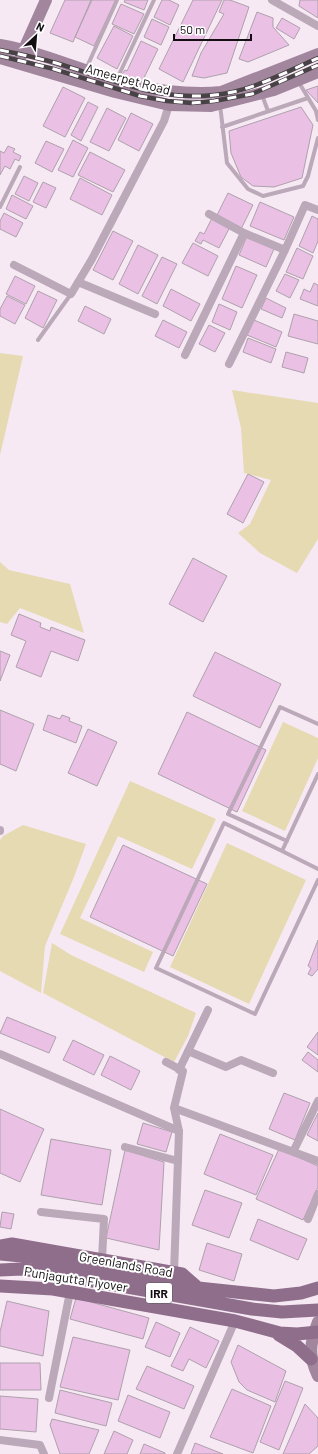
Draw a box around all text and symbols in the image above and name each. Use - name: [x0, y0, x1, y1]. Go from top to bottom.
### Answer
- north arrow: [16, 16, 56, 56]
- scale bar: [174, 16, 251, 42]
- text: N: [34, 19, 47, 34]
- text: 50 m: [180, 22, 205, 36]
- street label: Ameerpet Road: [84, 60, 172, 98]
- street label: Greenlands Road: [78, 1248, 174, 1280]
- street label: Punjagutta Flyover: [23, 1263, 129, 1295]
- road number: IRR: [146, 1283, 172, 1303]

